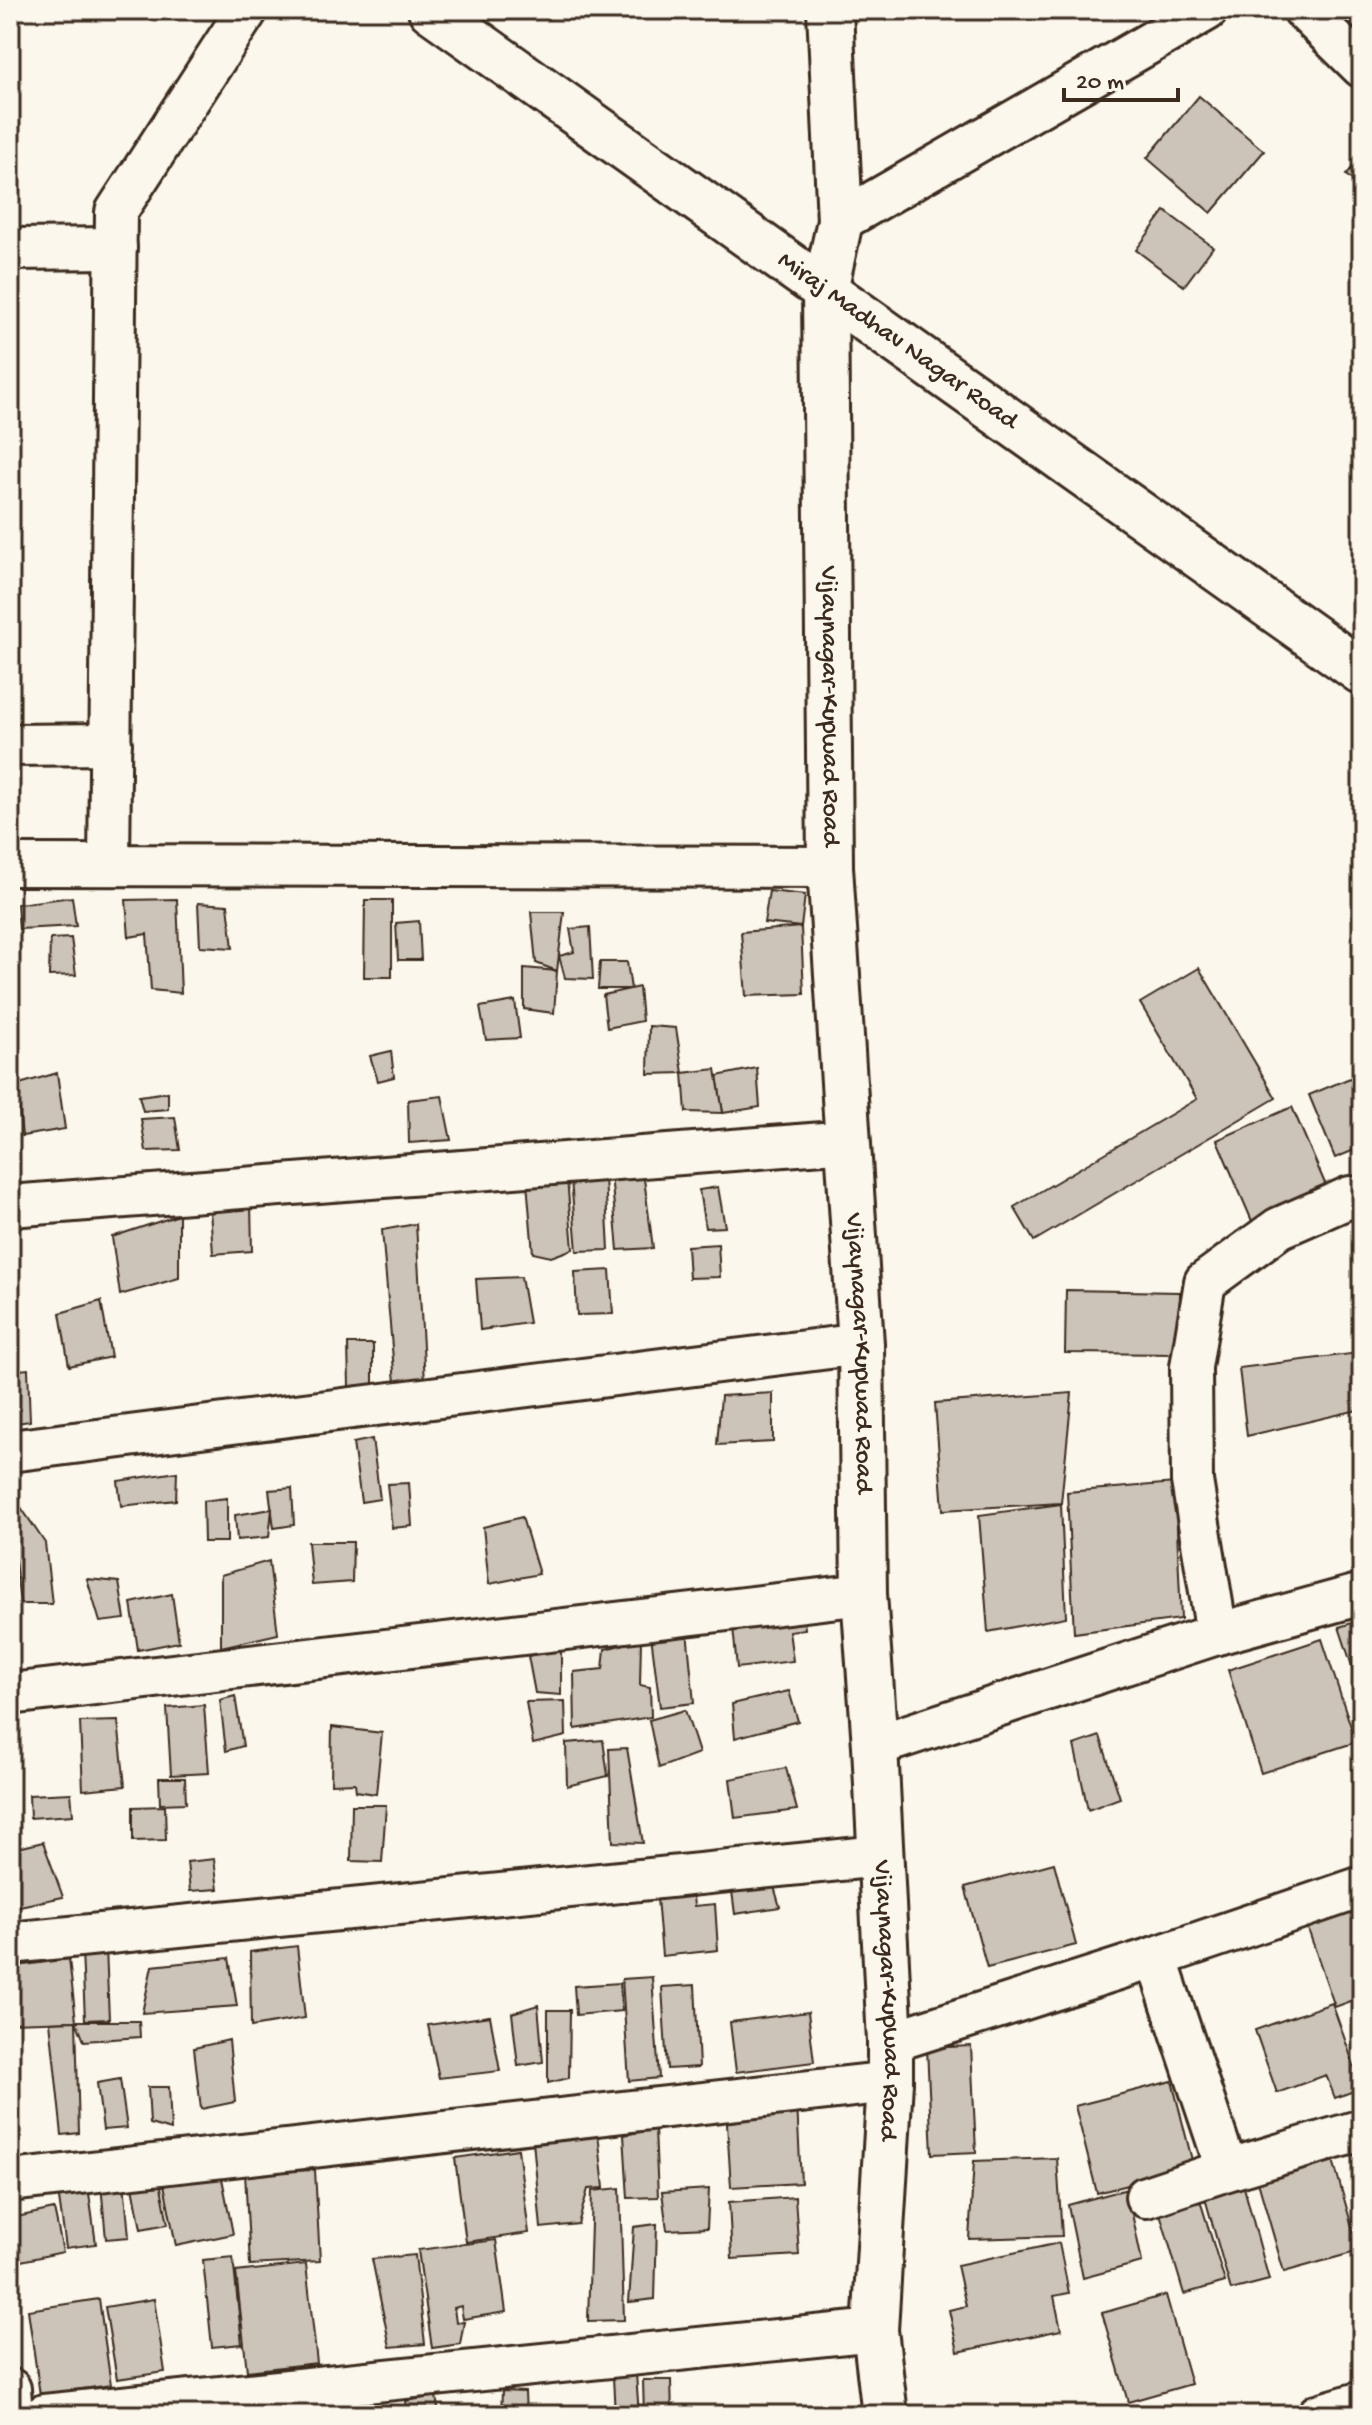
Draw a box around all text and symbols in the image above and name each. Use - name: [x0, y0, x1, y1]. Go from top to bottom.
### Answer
- scale bar: [1064, 52, 1178, 102]
- text: 20 m: [1076, 69, 1124, 98]
- street label: Miraj Madhav Nagar Road: [771, 245, 1025, 438]
- street label: Vijaynagar-Kupwad Road: [812, 565, 845, 848]
- street label: Vijaynagar-Kupwad Road: [837, 1211, 878, 1495]
- street label: Vijaynagar-Kupwad Road: [865, 1859, 906, 2143]

